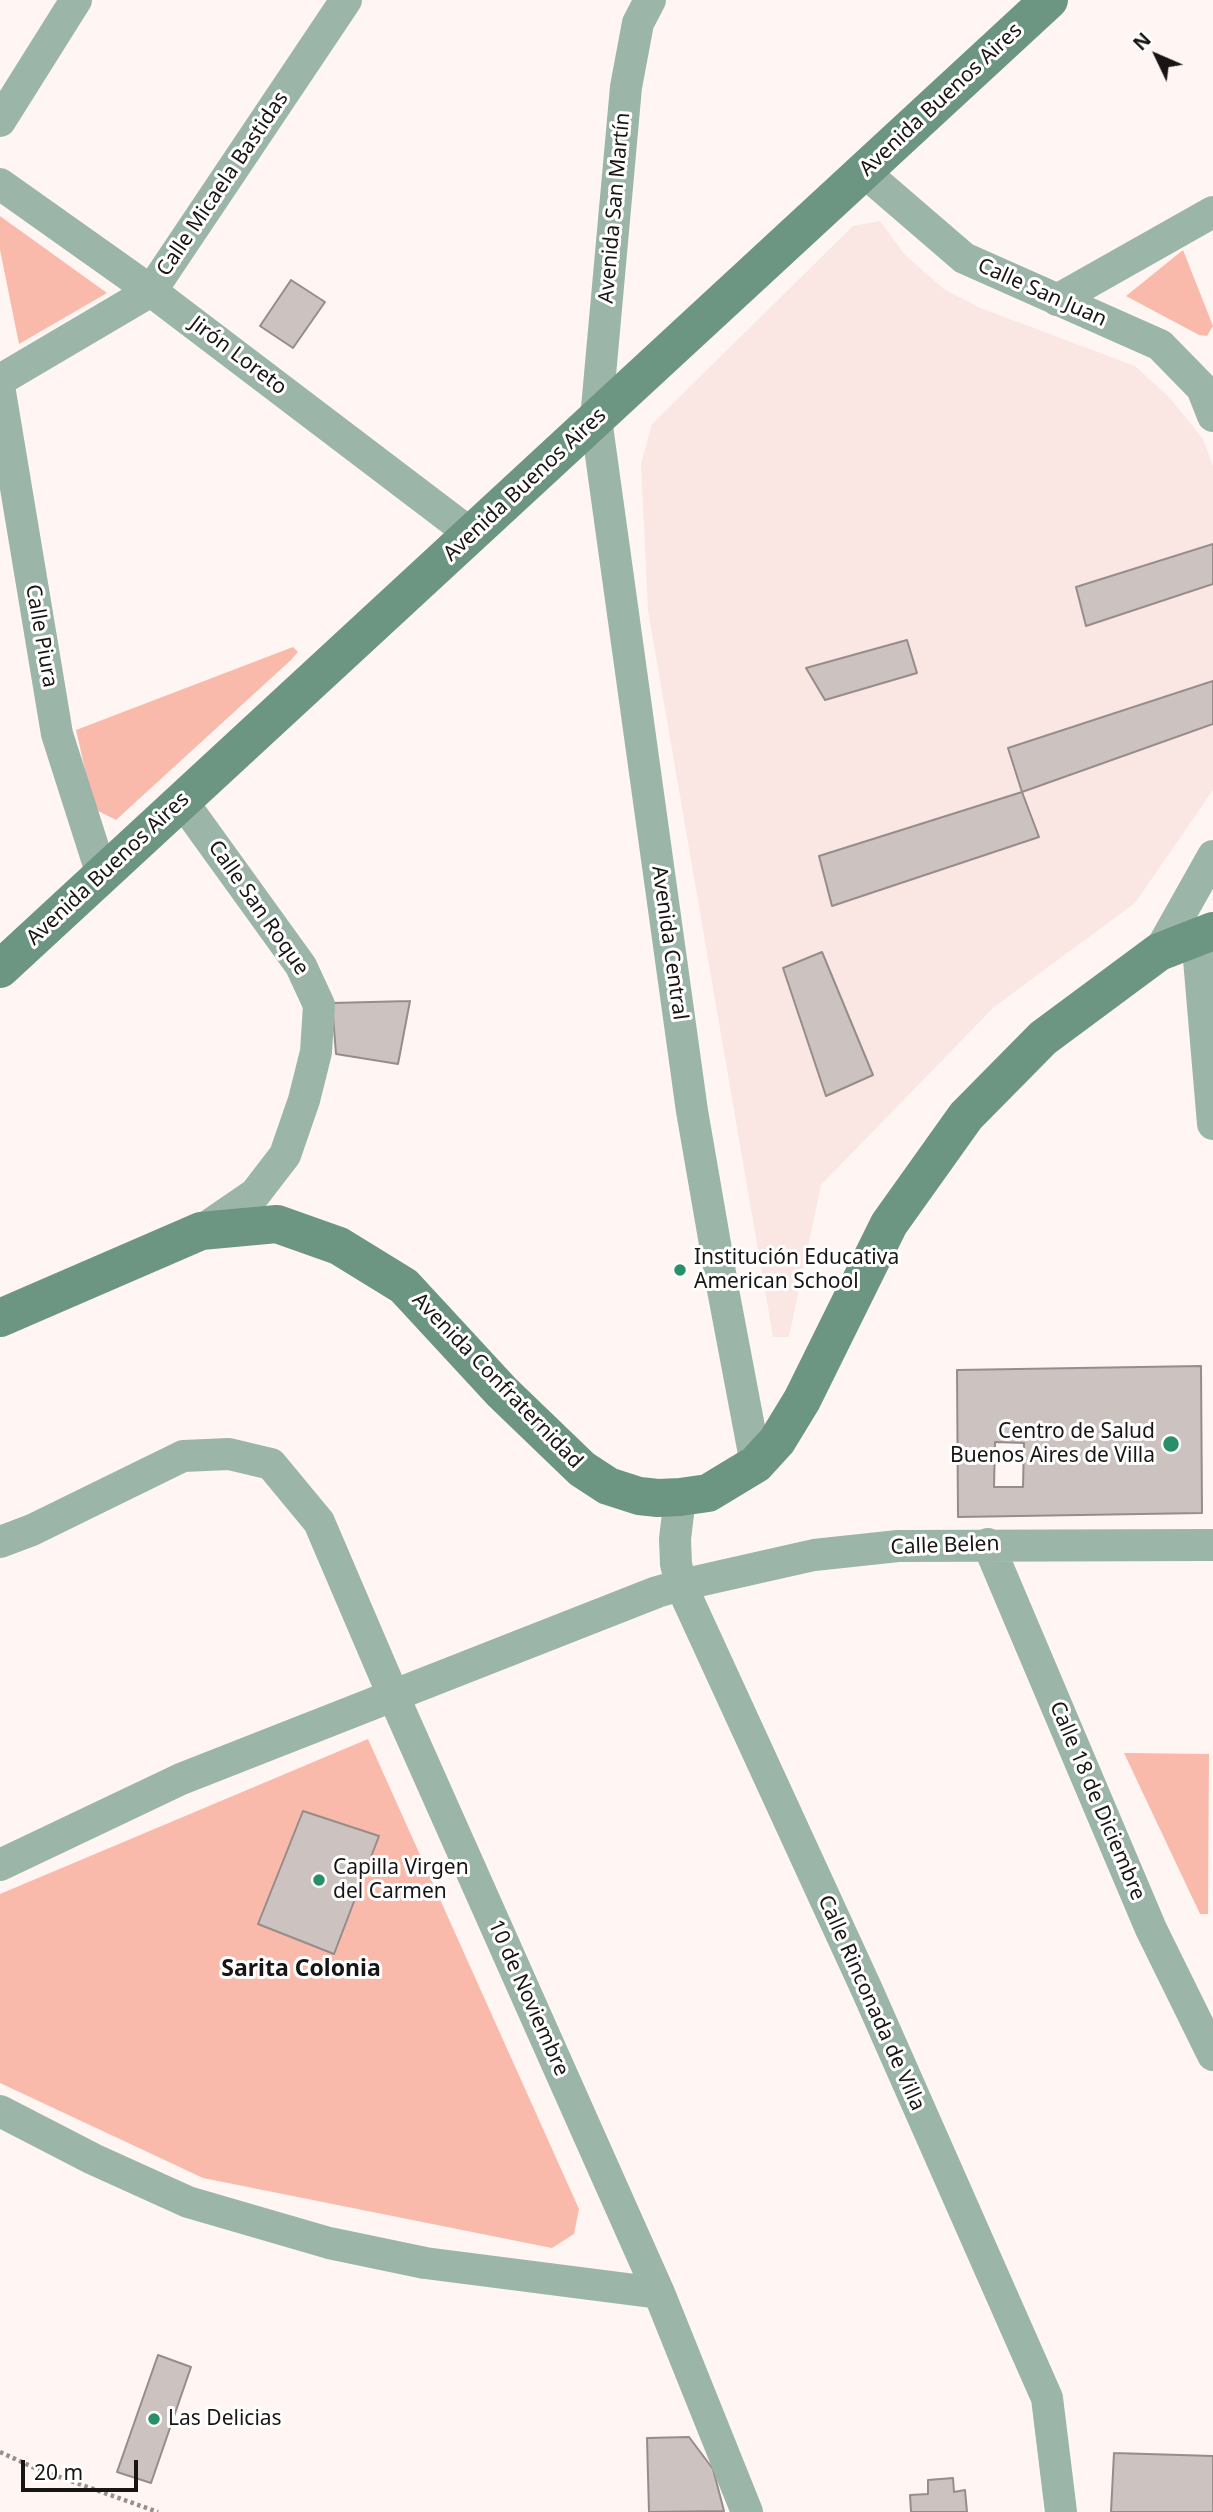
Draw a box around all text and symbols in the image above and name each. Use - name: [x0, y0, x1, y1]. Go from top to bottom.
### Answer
- street label: Avenida Buenos Aires: [854, 18, 1028, 182]
- north arrow: [1122, 21, 1192, 91]
- text: N: [1127, 27, 1157, 56]
- street label: Calle Micaela Bastidas: [152, 87, 294, 281]
- street label: Avenida San Martín: [594, 111, 636, 305]
- street label: Calle San Juan: [974, 253, 1110, 333]
- street label: Jirón Loreto: [185, 311, 291, 401]
- street label: Avenida Buenos Aires: [438, 403, 612, 567]
- street label: Calle Piura: [20, 582, 62, 690]
- street label: Avenida Buenos Aires: [21, 787, 195, 951]
- street label: Calle San Roque: [202, 836, 314, 980]
- street label: Avenida Central: [646, 864, 692, 1022]
- place label: Institución Educativa American School: [694, 1245, 899, 1295]
- marker: Institución Educativa American School: [672, 1262, 688, 1278]
- street label: Avenida Confraternidad: [406, 1288, 588, 1474]
- place label: Centro de Salud Buenos Aires de Villa: [950, 1419, 1155, 1469]
- marker: Centro de Salud Buenos Aires de Villa: [1161, 1434, 1181, 1454]
- street label: Calle Belen: [890, 1532, 1000, 1560]
- street label: Calle 18 de Diciembre: [1044, 1698, 1150, 1904]
- place label: Capilla Virgen del Carmen: [333, 1855, 469, 1905]
- marker: Capilla Virgen del Carmen: [311, 1872, 327, 1888]
- street label: Calle Rinconada de Villa: [812, 1891, 930, 2115]
- street label: 10 de Noviembre: [482, 1916, 574, 2080]
- district label: Sarita Colonia: [221, 1955, 381, 1983]
- place label: Las Delicias: [168, 2406, 282, 2432]
- marker: Las Delicias: [146, 2411, 162, 2427]
- scale bar: [24, 2446, 142, 2490]
- text: 20 m: [34, 2458, 83, 2486]

